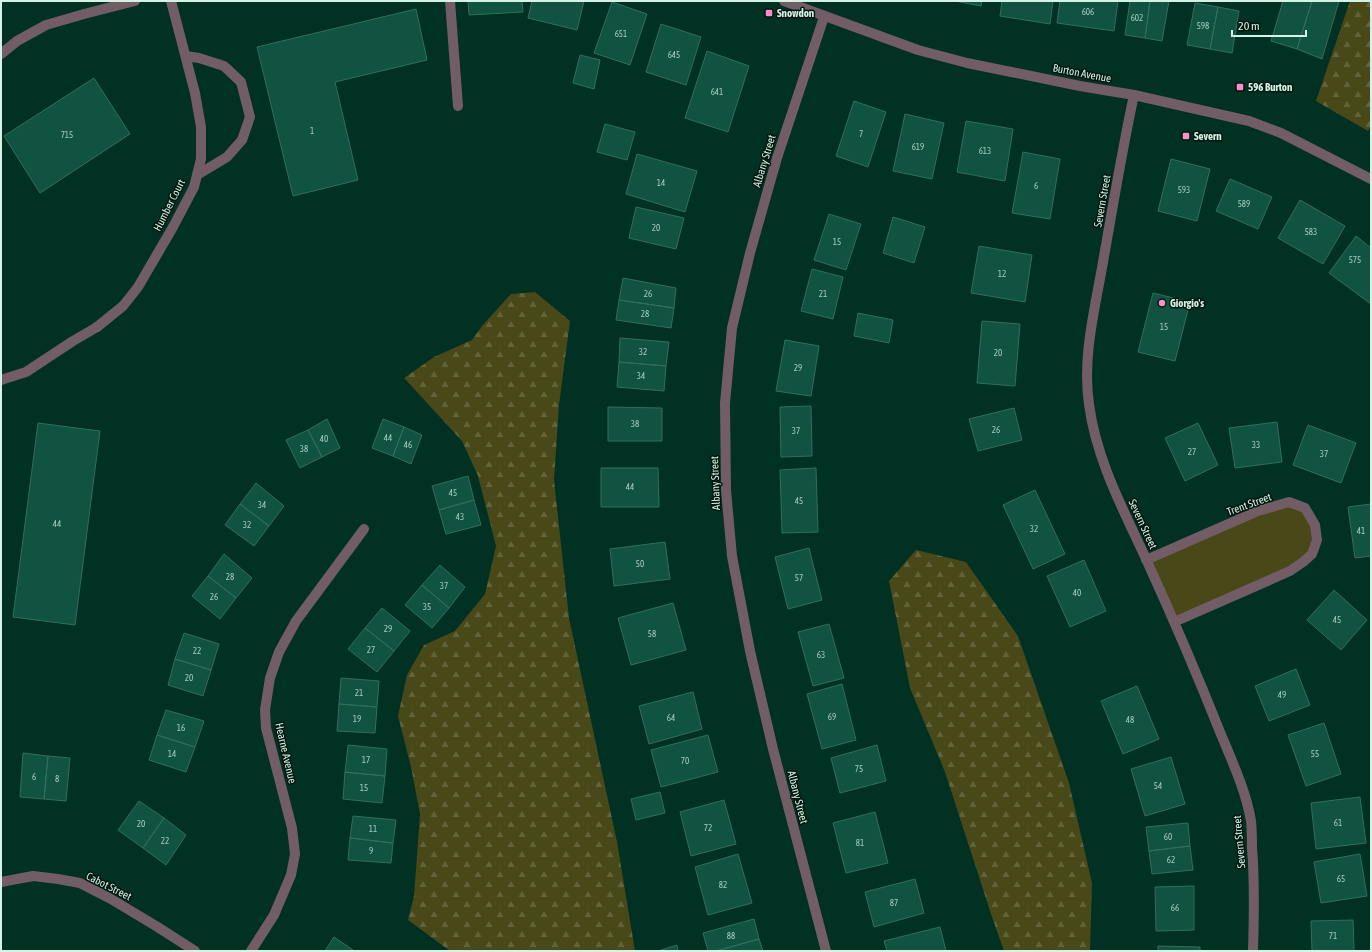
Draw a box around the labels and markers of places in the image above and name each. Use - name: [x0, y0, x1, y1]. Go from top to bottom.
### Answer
- place label: Snowdon: [777, 7, 814, 19]
- marker: Snowdon: [764, 8, 774, 18]
- place label: 596 Burton: [1248, 81, 1292, 93]
- marker: 596 Burton: [1235, 82, 1245, 92]
- place label: Severn: [1194, 130, 1222, 142]
- marker: Severn: [1181, 131, 1191, 141]
- place label: Giorgio's: [1170, 297, 1204, 309]
- marker: Giorgio's: [1157, 298, 1167, 308]

